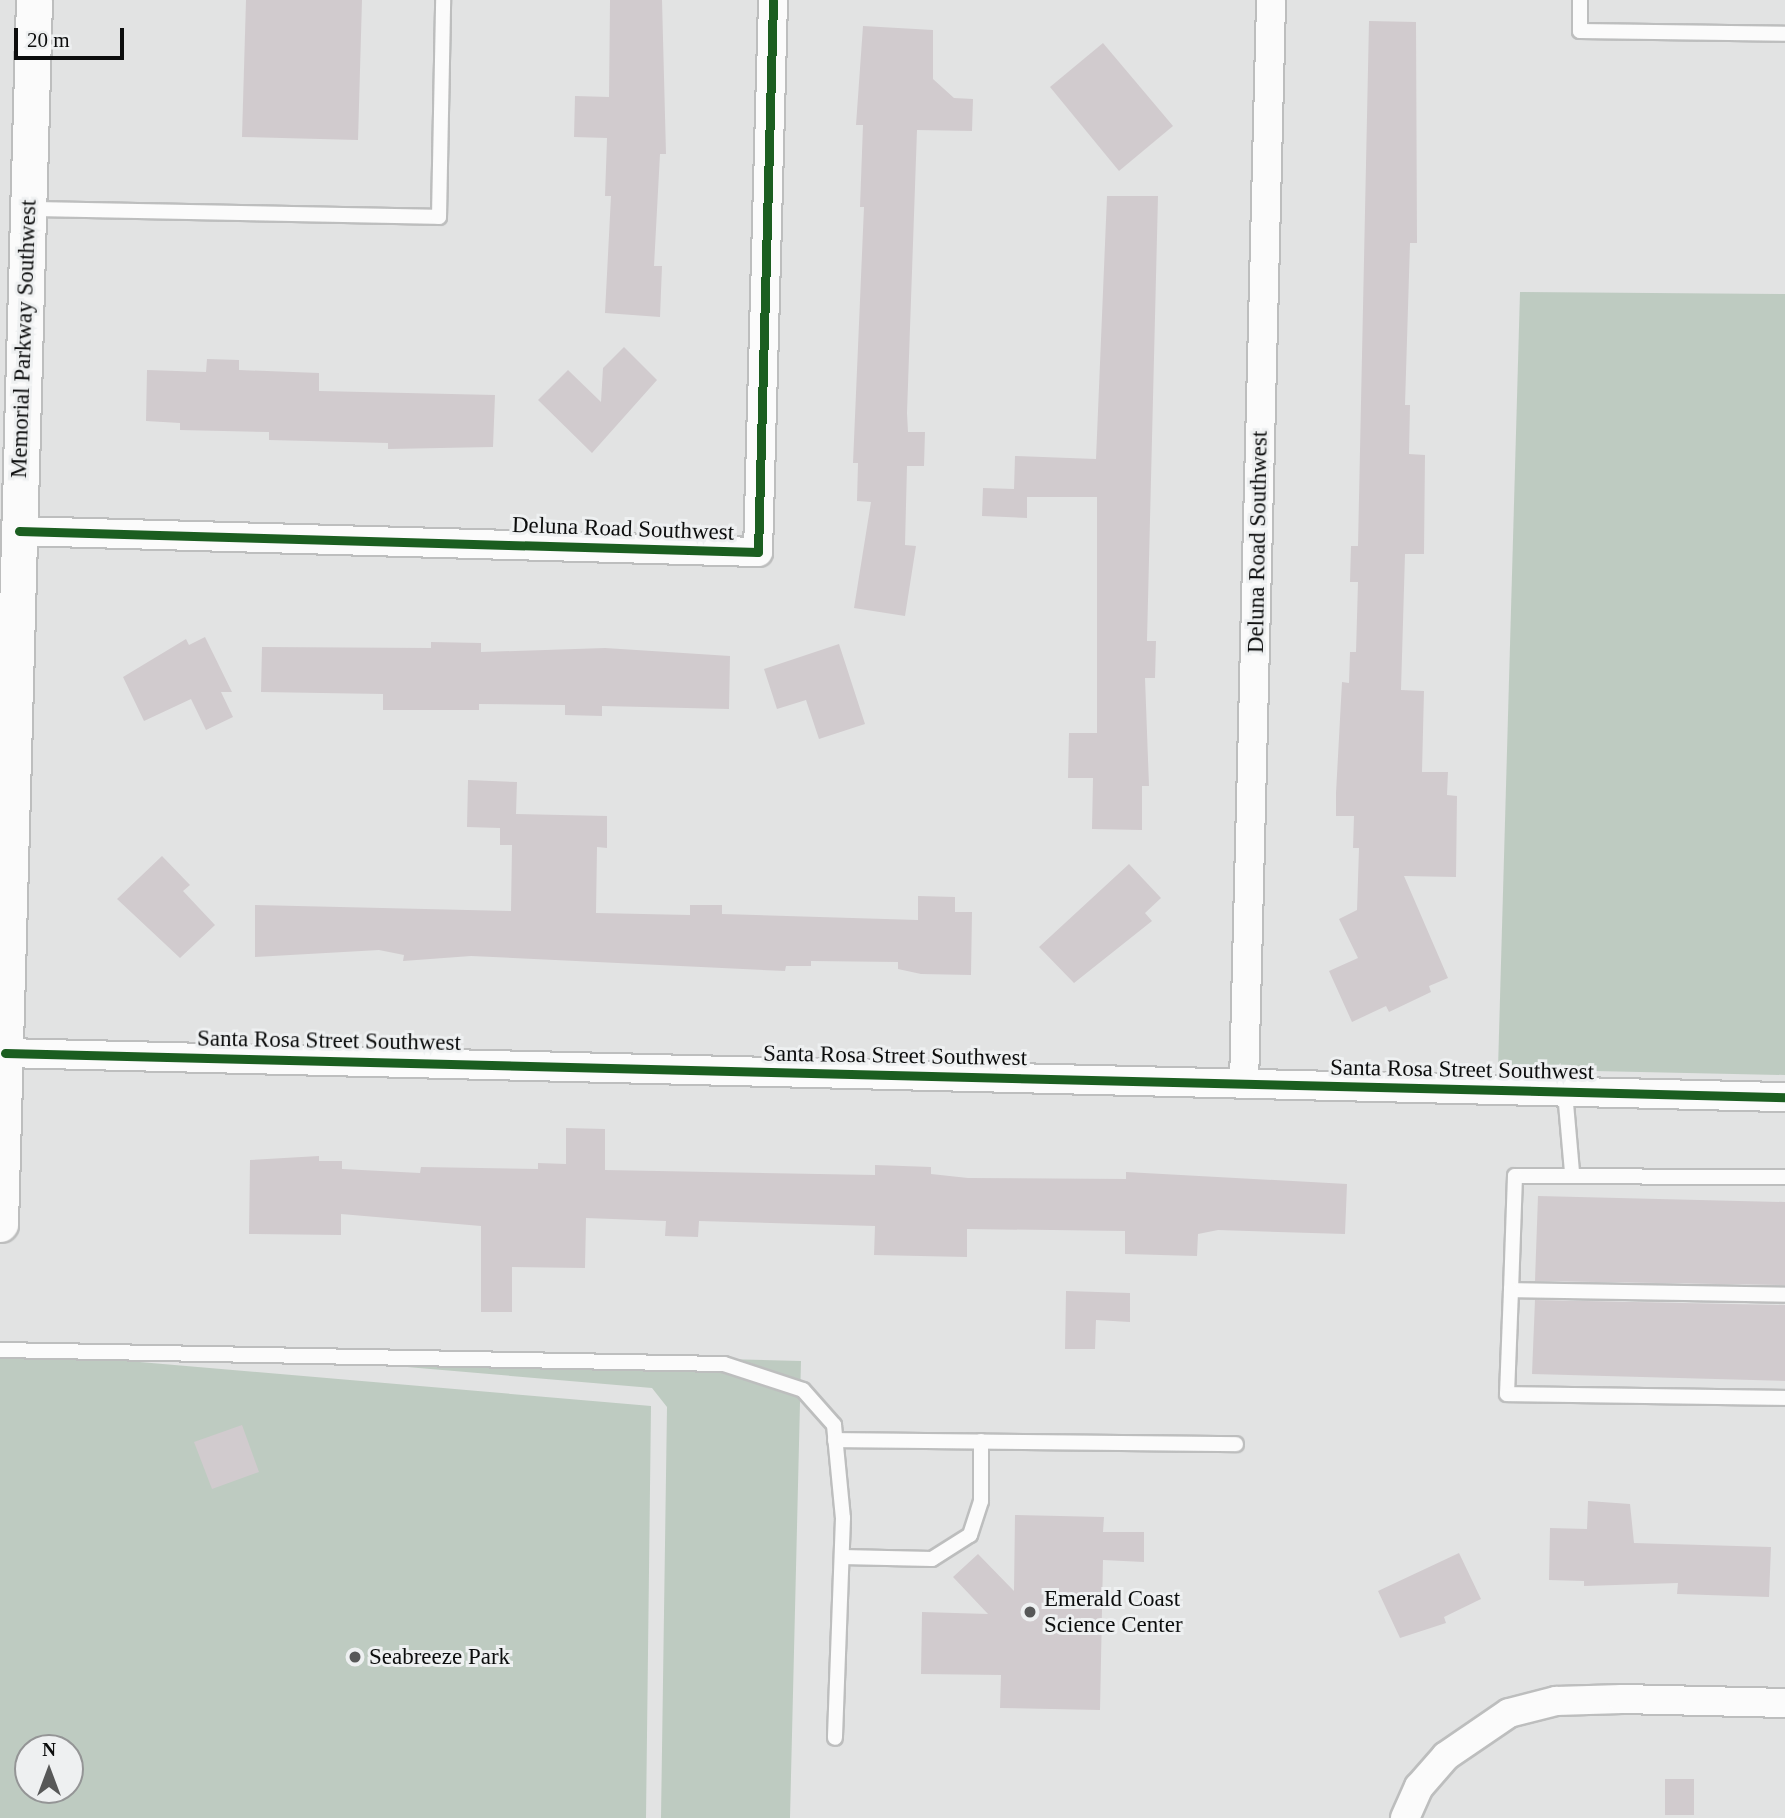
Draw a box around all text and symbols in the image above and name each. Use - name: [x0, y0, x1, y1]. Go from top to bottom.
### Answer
- scale bar: [18, 14, 128, 58]
- text: 20 m: [27, 28, 70, 52]
- street label: Memorial Parkway Southwest: [5, 199, 43, 479]
- street label: Deluna Road Southwest: [1242, 431, 1274, 653]
- street label: Deluna Road Southwest: [511, 511, 735, 547]
- street label: Santa Rosa Street Southwest: [197, 1025, 461, 1057]
- street label: Santa Rosa Street Southwest: [763, 1040, 1027, 1072]
- street label: Santa Rosa Street Southwest: [1330, 1054, 1594, 1086]
- place label: Emerald Coast Science Center: [1044, 1585, 1183, 1639]
- marker: Emerald Coast Science Center: [1022, 1604, 1038, 1620]
- place label: Seabreeze Park: [369, 1643, 510, 1671]
- marker: Seabreeze Park: [347, 1649, 363, 1665]
- north arrow: [14, 1734, 84, 1804]
- text: N: [42, 1739, 56, 1760]

